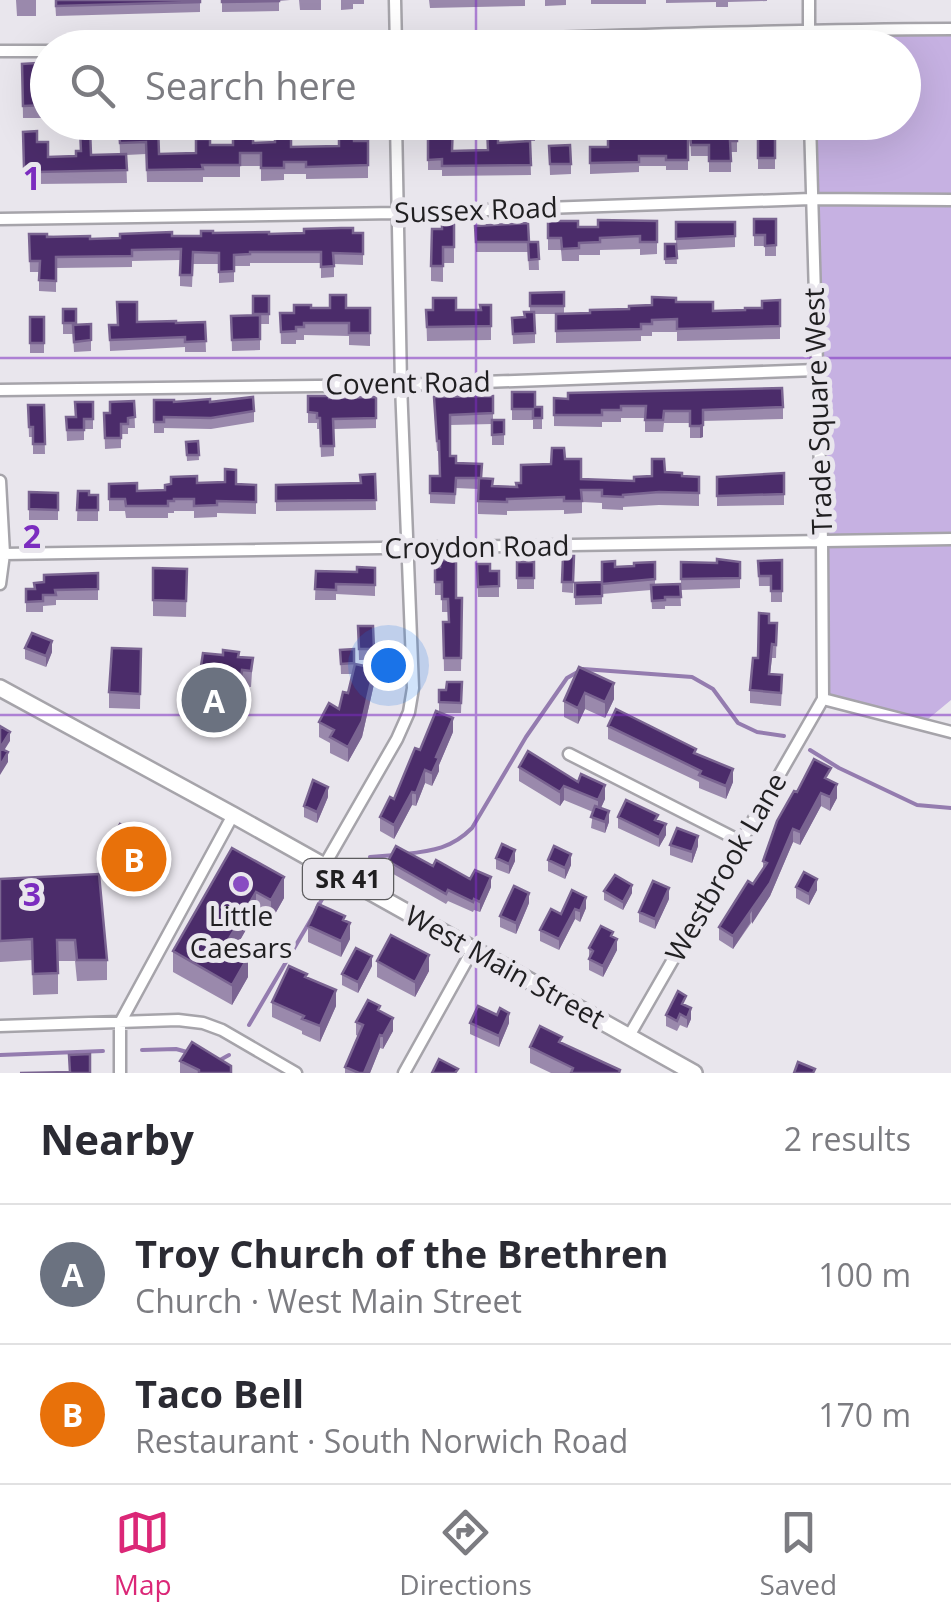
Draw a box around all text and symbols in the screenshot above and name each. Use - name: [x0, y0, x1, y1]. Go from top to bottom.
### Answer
- search box: [30, 30, 921, 140]
- icon: search: [65, 58, 120, 113]
- text: Search here: [145, 59, 357, 111]
- text: 1: [23, 156, 41, 199]
- street label: Sussex Road: [394, 187, 558, 231]
- street label: Trade Square West: [794, 287, 840, 535]
- street label: Covent Road: [325, 362, 491, 402]
- text: 2: [23, 514, 41, 557]
- street label: Croydon Road: [384, 525, 570, 567]
- your location: [363, 640, 414, 691]
- pin: A: [182, 662, 246, 738]
- street label: Westbrook Lane: [656, 765, 795, 968]
- pin: B: [102, 822, 166, 896]
- road number: SR 41: [303, 859, 393, 899]
- text: 3: [23, 872, 41, 915]
- marker: Little Caesars: [230, 873, 252, 895]
- place label: Little Caesars: [190, 896, 292, 966]
- street label: West Main Street: [399, 896, 612, 1037]
- text: Nearby: [40, 1110, 194, 1167]
- text: 2 results: [784, 1117, 911, 1160]
- text: Troy Church of the Brethren: [135, 1227, 668, 1279]
- text: A: [61, 1253, 84, 1296]
- text: 100 m: [818, 1253, 911, 1296]
- text: Church · West Main Street: [135, 1279, 522, 1322]
- text: Taco Bell: [135, 1367, 304, 1419]
- text: B: [62, 1393, 83, 1436]
- text: 170 m: [818, 1393, 911, 1436]
- text: Restaurant · South Norwich Road: [135, 1419, 628, 1462]
- tab: Map: [114, 1505, 172, 1603]
- tab: Directions: [399, 1505, 532, 1603]
- tab: Saved: [759, 1505, 837, 1603]

